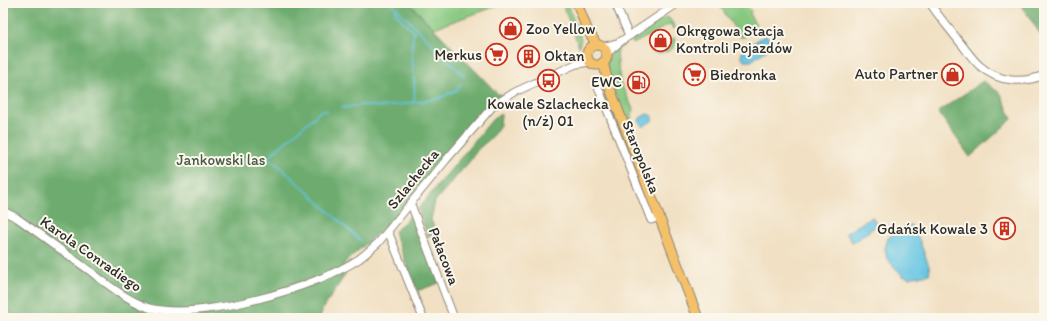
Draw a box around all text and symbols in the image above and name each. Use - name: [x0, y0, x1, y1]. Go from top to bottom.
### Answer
- shop icon: Zoo Yellow: [498, 16, 524, 42]
- place label: Zoo Yellow: [526, 20, 595, 38]
- place label: Okręgowa Stacja Kontroli Pojazdów: [676, 22, 792, 57]
- shop icon: Okręgowa Stacja Kontroli Pojazdów: [647, 27, 673, 53]
- supermarket icon: Merkus: [484, 42, 510, 68]
- building icon: Oktan: [515, 43, 541, 69]
- place label: Merkus: [435, 46, 482, 64]
- place label: Oktan: [544, 47, 585, 65]
- shop icon: Auto Partner: [940, 61, 966, 87]
- supermarket icon: Biedronka: [681, 62, 707, 88]
- place label: Auto Partner: [855, 65, 938, 83]
- place label: Biedronka: [710, 66, 776, 84]
- bus stop icon: Kowale Szlachecka (n/ż) 01: [535, 68, 561, 94]
- fuel station icon: EWC: [625, 69, 651, 95]
- place label: EWC: [591, 73, 622, 91]
- place label: Kowale Szlachecka (n/ż) 01: [487, 95, 609, 130]
- street label: Staropolska: [618, 118, 664, 196]
- street label: Szlachecka: [383, 145, 443, 213]
- park label: Jankowski las: [176, 151, 266, 169]
- street label: Karola Conradiego: [37, 212, 145, 296]
- building icon: Gdańsk Kowale 3: [991, 216, 1017, 242]
- place label: Gdańsk Kowale 3: [877, 220, 988, 238]
- street label: Pałacowa: [425, 225, 463, 288]

